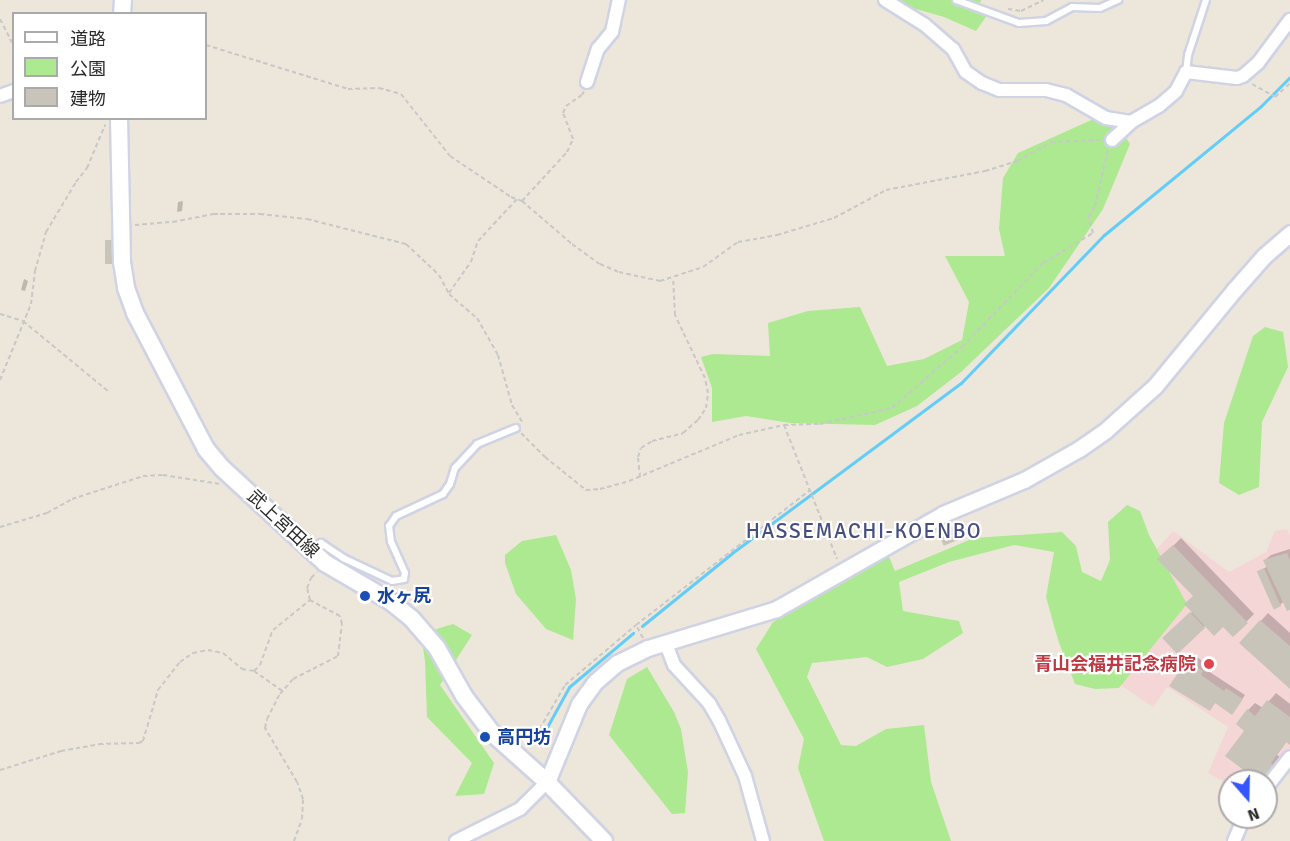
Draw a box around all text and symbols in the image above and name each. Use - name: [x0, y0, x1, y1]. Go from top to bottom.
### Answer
- legend: [12, 12, 207, 120]
- text: 道路: [70, 28, 106, 50]
- text: 公園: [70, 58, 106, 80]
- text: 建物: [70, 88, 106, 110]
- street label: 武上宮田線: [243, 485, 323, 563]
- district label: HASSEMACHI-KOENBO: [746, 518, 982, 544]
- place label: 水ヶ尻: [377, 585, 431, 607]
- marker: 水ヶ尻: [358, 589, 372, 603]
- place label: 青山会福井記念病院: [1034, 653, 1196, 675]
- marker: 青山会福井記念病院: [1200, 655, 1218, 673]
- place label: 高円坊: [497, 726, 551, 748]
- marker: 高円坊: [478, 730, 492, 744]
- north arrow: [1218, 769, 1278, 829]
- text: N: [1245, 803, 1262, 825]

